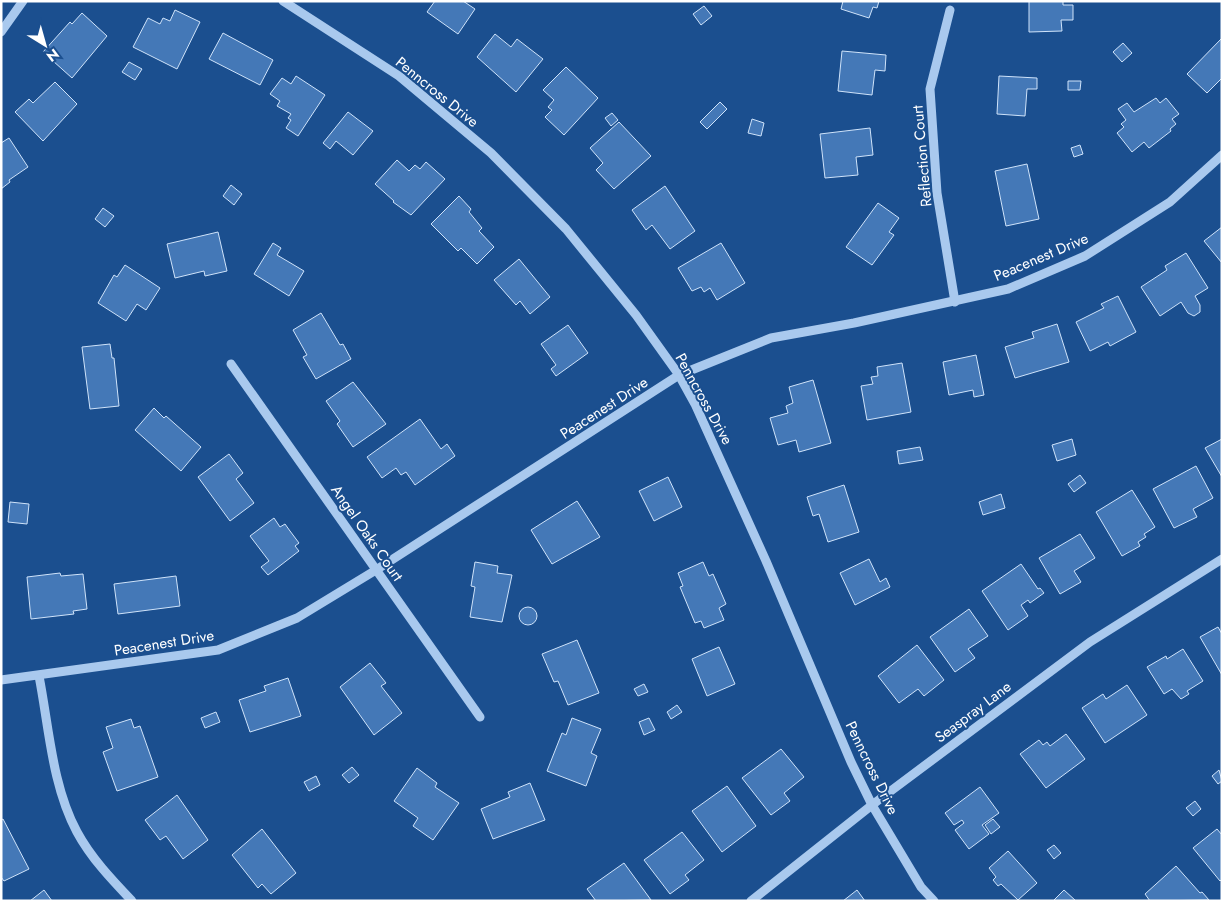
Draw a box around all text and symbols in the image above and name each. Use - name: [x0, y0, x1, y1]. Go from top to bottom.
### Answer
- north arrow: [20, 20, 70, 70]
- text: N: [42, 44, 63, 67]
- street label: Penncross Drive: [391, 52, 484, 133]
- street label: Reflection Court: [907, 104, 937, 208]
- street label: Peacenest Drive: [990, 227, 1092, 287]
- street label: Penncross Drive: [670, 349, 738, 449]
- street label: Peacenest Drive: [556, 371, 652, 445]
- street label: Angel Oaks Court: [325, 480, 409, 586]
- street label: Peacenest Drive: [113, 624, 216, 662]
- street label: Seaspray Lane: [930, 676, 1016, 748]
- street label: Penncross Drive: [840, 718, 904, 819]

